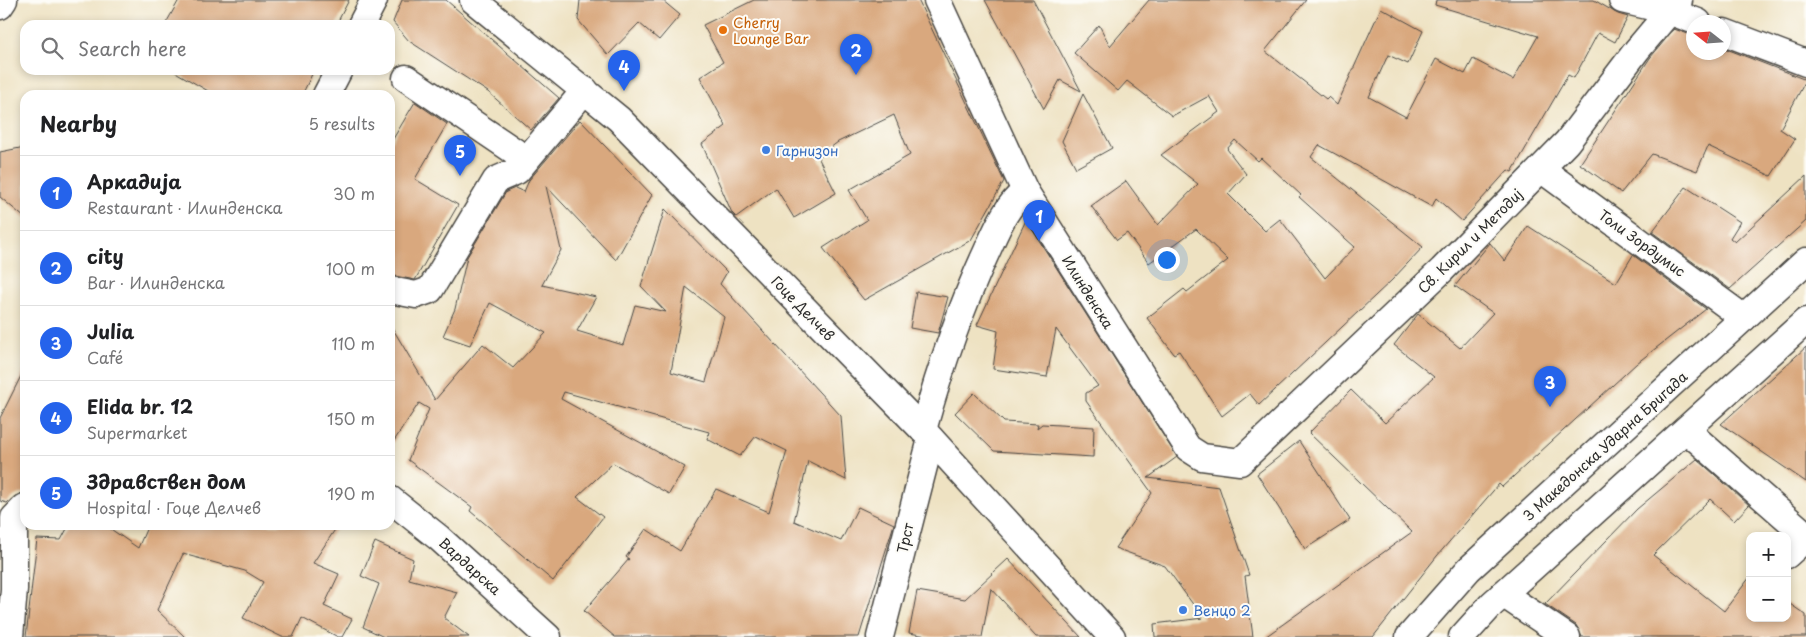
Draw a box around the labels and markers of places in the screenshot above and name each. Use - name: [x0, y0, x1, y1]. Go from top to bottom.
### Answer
- place label: Cherry Lounge Bar: [733, 12, 809, 49]
- marker: Cherry Lounge Bar: [717, 24, 729, 36]
- pin: 2: [840, 34, 872, 75]
- pin: 4: [608, 50, 640, 91]
- pin: 5: [444, 135, 476, 176]
- place label: Гарнизон: [776, 140, 839, 161]
- marker: Гарнизон: [760, 144, 772, 156]
- pin: 1: [1023, 200, 1055, 241]
- pin: 3: [1534, 366, 1566, 407]
- place label: Венцо 2: [1193, 600, 1251, 621]
- marker: Венцо 2: [1177, 604, 1189, 616]

